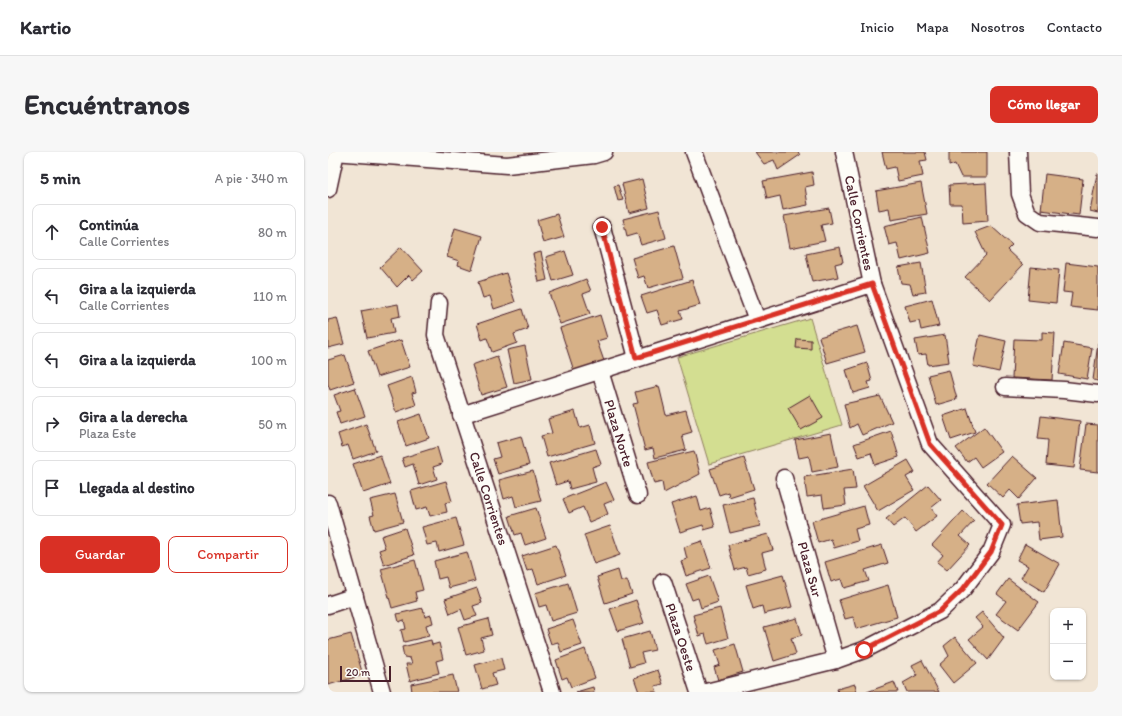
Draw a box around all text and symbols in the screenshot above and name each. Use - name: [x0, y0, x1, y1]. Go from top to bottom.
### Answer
- text: Kartio: [20, 16, 71, 39]
- text: Inicio: [860, 19, 894, 36]
- text: Mapa: [916, 19, 949, 36]
- text: Nosotros: [971, 19, 1025, 36]
- text: Contacto: [1047, 19, 1102, 36]
- button: Cómo llegar: [990, 86, 1098, 123]
- text: Encuéntranos: [24, 87, 190, 121]
- text: 5 min: [40, 168, 80, 188]
- text: A pie · 340 m: [215, 171, 288, 186]
- street label: Calle Corrientes: [841, 174, 877, 272]
- text: Continúa: [79, 216, 139, 234]
- route end: [593, 218, 611, 236]
- icon: ahead: [41, 221, 63, 243]
- text: 80 m: [258, 225, 287, 240]
- text: Calle Corrientes: [79, 234, 169, 249]
- text: Gira a la izquierda: [79, 280, 196, 298]
- icon: left: [41, 285, 63, 307]
- text: 110 m: [253, 289, 287, 304]
- text: Calle Corrientes: [79, 298, 169, 313]
- icon: left: [41, 349, 63, 371]
- text: Gira a la izquierda: [79, 351, 196, 369]
- text: 100 m: [251, 353, 287, 368]
- street label: Plaza Norte: [601, 397, 637, 469]
- text: Gira a la derecha: [79, 408, 188, 426]
- icon: right: [41, 413, 63, 435]
- text: 50 m: [258, 417, 287, 432]
- text: Plaza Este: [79, 426, 136, 441]
- street label: Calle Corrientes: [466, 450, 512, 547]
- icon: arrive: [41, 477, 63, 499]
- text: Llegada al destino: [79, 479, 195, 497]
- button: Guardar: [40, 536, 160, 573]
- button: Compartir: [168, 536, 288, 573]
- street label: Plaza Sur: [794, 540, 826, 599]
- street label: Plaza Oeste: [662, 601, 700, 674]
- map controls: [1050, 608, 1086, 680]
- button: +: [1050, 608, 1086, 644]
- route start: [855, 641, 873, 659]
- button: −: [1050, 644, 1086, 680]
- scale bar: [340, 664, 391, 683]
- text: 20 m: [346, 666, 370, 679]

